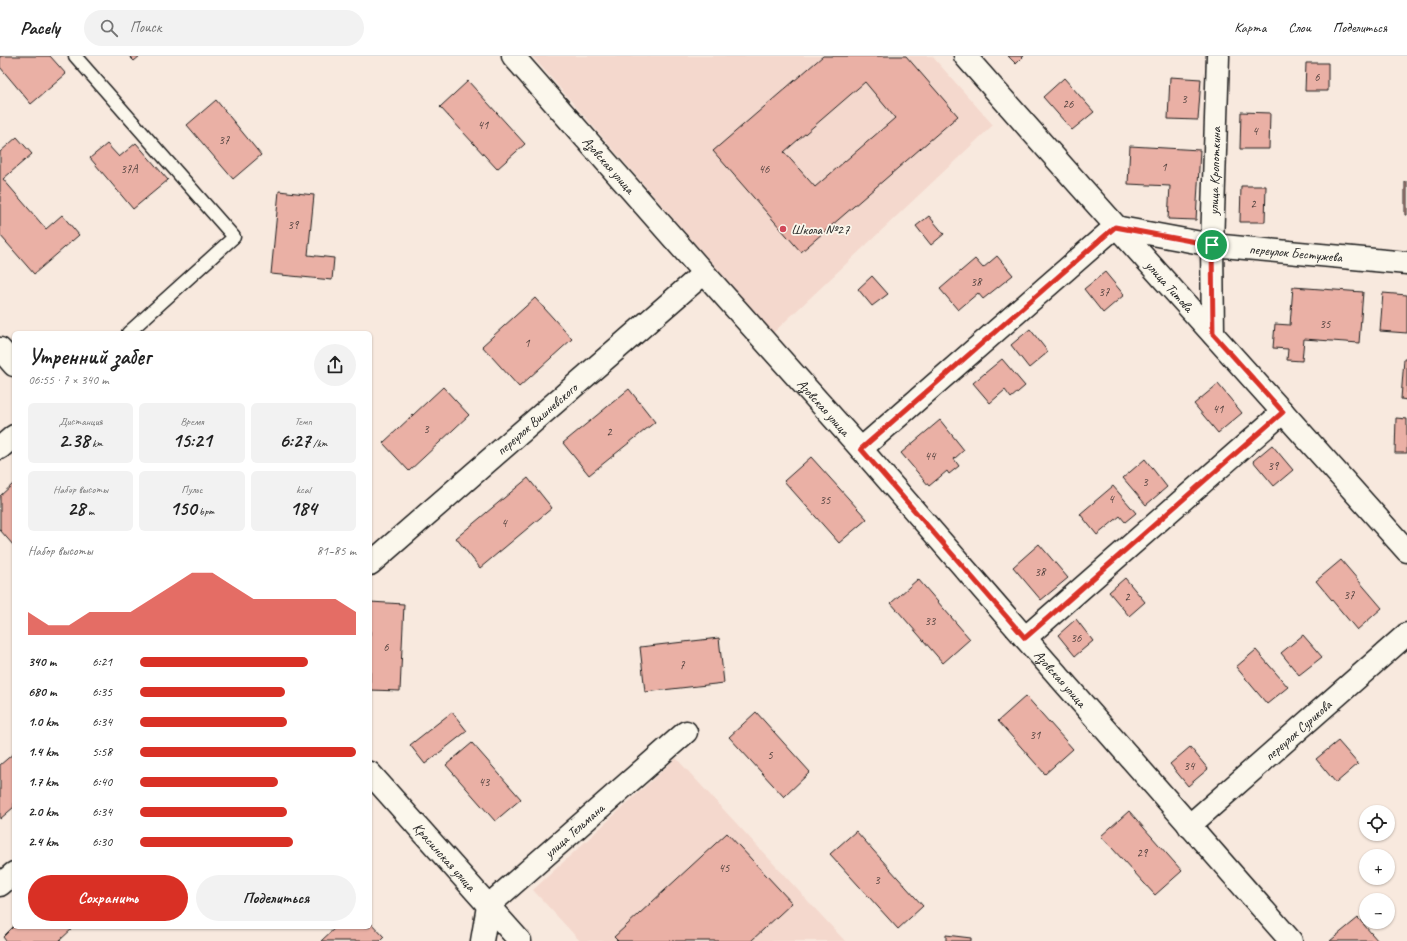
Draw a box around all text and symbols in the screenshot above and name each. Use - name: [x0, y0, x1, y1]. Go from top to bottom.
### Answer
- search box: [84, 10, 364, 46]
- text: Pacely: [20, 16, 60, 40]
- icon: search: [98, 17, 120, 39]
- text: Поиск: [130, 18, 161, 37]
- text: Карта: [1234, 19, 1266, 36]
- text: Слои: [1288, 19, 1311, 36]
- text: Поделиться: [1333, 19, 1387, 36]
- house number: 6: [1314, 69, 1320, 85]
- house number: 3: [1181, 91, 1188, 107]
- house number: 26: [1063, 96, 1074, 112]
- house number: 41: [478, 117, 489, 133]
- house number: 4: [1252, 123, 1259, 139]
- street label: улица Кропоткина: [1205, 126, 1225, 216]
- house number: 37: [219, 132, 230, 148]
- street label: Азовская улица: [579, 133, 639, 198]
- house number: 1: [1161, 159, 1167, 175]
- house number: 37А: [121, 161, 138, 177]
- house number: 46: [759, 161, 770, 177]
- house number: 2: [1250, 196, 1257, 212]
- house number: 39: [288, 217, 300, 233]
- place label: Школа №27: [791, 221, 850, 238]
- marker: Школа №27: [778, 224, 788, 234]
- pin: [1195, 228, 1229, 262]
- icon: arrive: [1201, 234, 1223, 256]
- street label: переулок Бестужева: [1248, 240, 1344, 266]
- street label: улица Титова: [1141, 256, 1198, 317]
- house number: 38: [971, 274, 983, 290]
- house number: 37: [1099, 284, 1110, 300]
- house number: 35: [1320, 316, 1331, 332]
- house number: 1: [524, 335, 530, 351]
- text: Утренний забег: [28, 343, 151, 371]
- button: share: [314, 344, 356, 386]
- text: 06:55 · 7 × 340 m: [28, 372, 109, 388]
- street label: Азовская улица: [794, 376, 854, 440]
- street label: переулок Вишневского: [493, 378, 582, 459]
- house number: 41: [1213, 401, 1224, 417]
- text: Дистанция: [59, 414, 103, 428]
- text: Время: [180, 414, 204, 428]
- text: Темп: [294, 414, 312, 428]
- house number: 3: [423, 421, 430, 437]
- house number: 2: [606, 424, 613, 440]
- text: 2.38: [58, 428, 89, 453]
- text: 15:21: [172, 428, 212, 453]
- text: 6:27: [279, 428, 310, 453]
- text: km: [89, 436, 103, 450]
- text: /km: [310, 436, 328, 450]
- house number: 44: [925, 448, 937, 464]
- house number: 39: [1268, 458, 1280, 474]
- house number: 3: [1142, 474, 1149, 490]
- text: Набор высоты: [53, 482, 108, 496]
- text: Пульс: [181, 482, 203, 496]
- text: kcal: [296, 482, 311, 496]
- house number: 4: [1108, 491, 1115, 507]
- house number: 35: [820, 492, 831, 508]
- text: 28: [67, 496, 85, 521]
- text: 150: [170, 496, 196, 521]
- text: 184: [290, 496, 317, 521]
- text: m: [85, 504, 94, 518]
- text: bpm: [196, 504, 214, 518]
- house number: 4: [501, 515, 508, 531]
- text: Набор высоты: [28, 543, 93, 559]
- text: 81–85 m: [316, 543, 356, 559]
- house number: 38: [1035, 564, 1047, 580]
- house number: 37: [1344, 587, 1355, 603]
- house number: 2: [1124, 589, 1131, 605]
- house number: 33: [925, 613, 937, 629]
- house number: 36: [1071, 630, 1082, 646]
- house number: 6: [383, 639, 389, 655]
- street label: Азовская улица: [1030, 647, 1091, 712]
- text: 340 m: [28, 654, 56, 670]
- text: 6:21: [92, 654, 112, 670]
- house number: 7: [679, 657, 685, 673]
- text: 680 m: [28, 684, 56, 700]
- text: 6:35: [92, 684, 112, 700]
- street label: переулок Сурикова: [1261, 696, 1336, 765]
- text: 1.0 km: [28, 714, 58, 730]
- text: 6:34: [92, 714, 112, 730]
- house number: 31: [1030, 727, 1041, 743]
- text: 1.4 km: [28, 744, 58, 760]
- text: 5:58: [92, 744, 112, 760]
- house number: 5: [767, 747, 773, 763]
- house number: 34: [1184, 758, 1196, 774]
- text: 1.7 km: [28, 774, 58, 790]
- text: 6:40: [92, 774, 112, 790]
- house number: 43: [479, 774, 491, 790]
- street label: улица Тельмана: [540, 799, 609, 862]
- text: 2.0 km: [28, 804, 58, 820]
- text: 6:34: [92, 804, 112, 820]
- map controls: [1359, 805, 1395, 929]
- button: locate: [1359, 805, 1395, 841]
- street label: Красинская улица: [409, 819, 480, 895]
- text: 2.4 km: [28, 834, 58, 850]
- text: 6:30: [92, 834, 112, 850]
- house number: 29: [1137, 845, 1149, 861]
- button: +: [1359, 849, 1395, 885]
- house number: 45: [719, 860, 730, 876]
- house number: 3: [874, 872, 881, 888]
- button: Сохранить: [28, 875, 188, 921]
- button: Поделиться: [196, 875, 356, 921]
- button: −: [1359, 893, 1395, 929]

